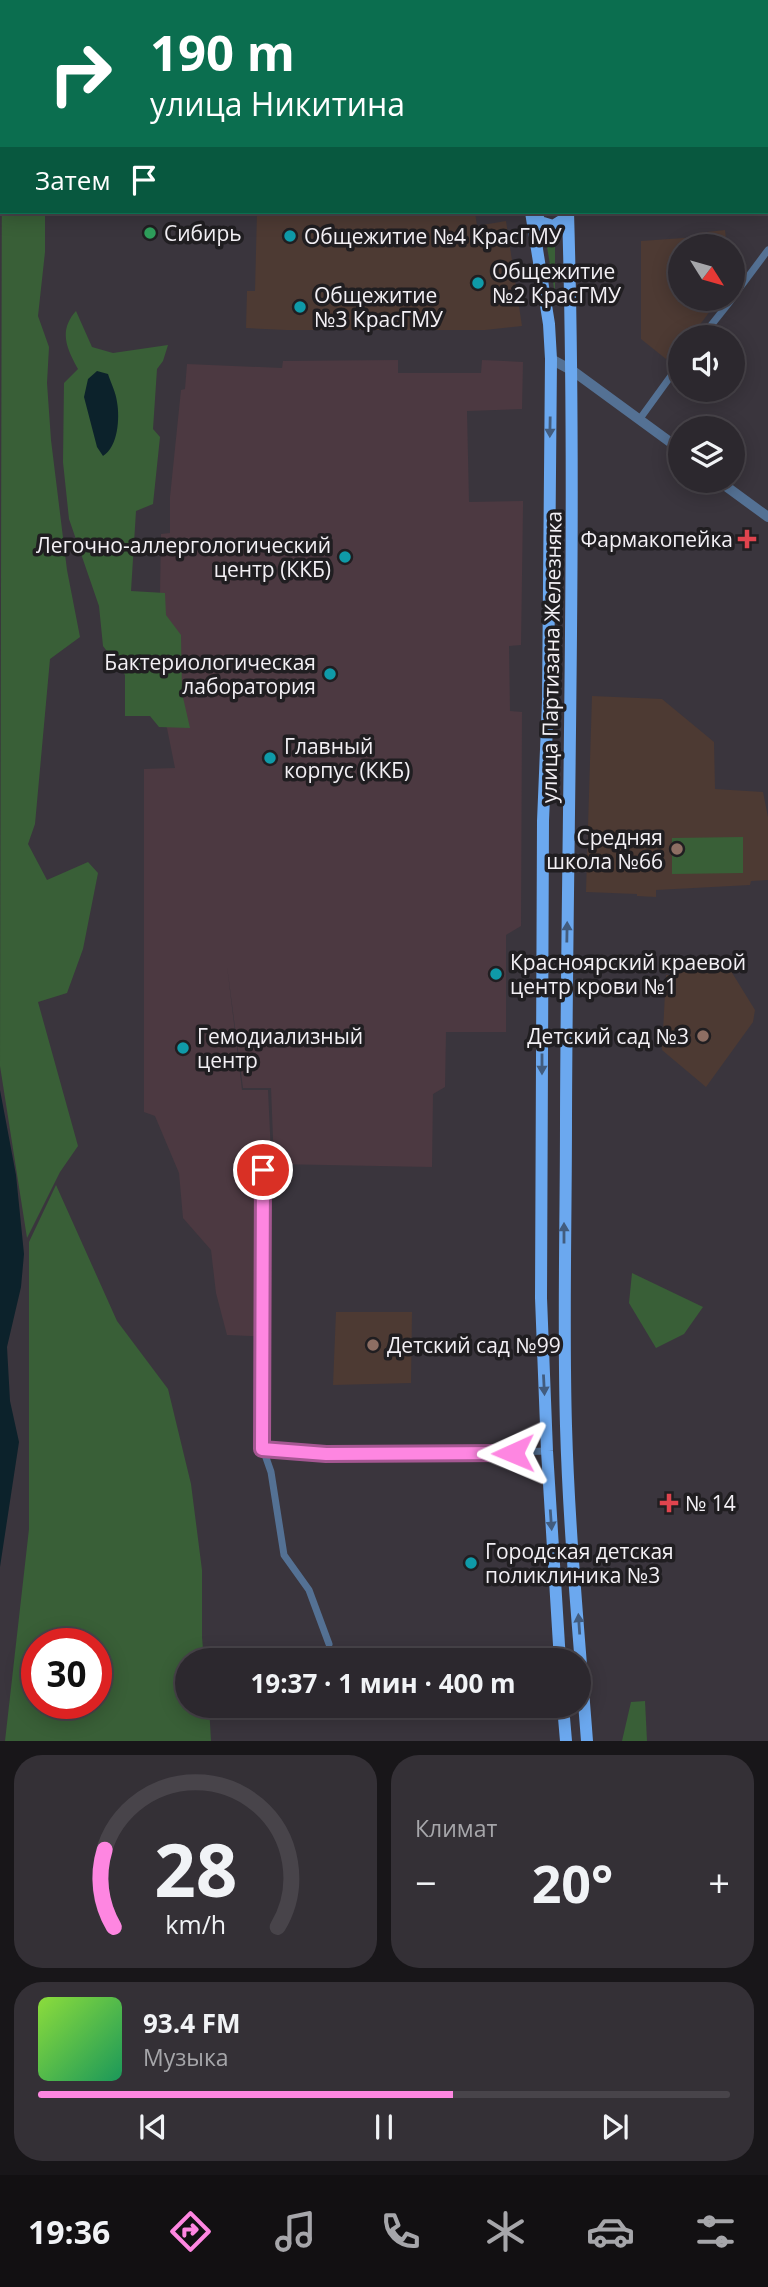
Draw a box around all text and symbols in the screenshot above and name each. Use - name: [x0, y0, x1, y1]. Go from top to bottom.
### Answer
- text: 190 m: [150, 19, 295, 85]
- icon: right: [35, 28, 126, 119]
- text: улица Никитина: [150, 82, 405, 125]
- icon: arrive: [125, 161, 163, 199]
- text: Затем: [35, 162, 111, 198]
- place label: Сибирь: [164, 219, 242, 247]
- place label: Общежитие №4 КрасГМУ: [304, 222, 562, 250]
- marker: Сибирь: [142, 225, 158, 241]
- marker: Общежитие №4 КрасГМУ: [282, 228, 298, 244]
- north arrow: [668, 234, 746, 312]
- map controls: [668, 234, 745, 493]
- place label: Общежитие №2 КрасГМУ: [492, 257, 621, 309]
- marker: Общежитие №2 КрасГМУ: [470, 275, 486, 291]
- place label: Общежитие №3 КрасГМУ: [314, 281, 443, 333]
- marker: Общежитие №3 КрасГМУ: [292, 299, 308, 315]
- button: sound: [668, 325, 745, 402]
- one-way arrow: [544, 416, 556, 438]
- button: layers: [668, 416, 745, 493]
- street label: улица Партизана Железняка: [534, 511, 568, 803]
- place label: Фармакопейка: [581, 525, 733, 553]
- place label: Легочно-аллергологический центр (ККБ): [36, 531, 331, 583]
- marker: Фармакопейка: [739, 531, 755, 547]
- marker: Легочно-аллергологический центр (ККБ): [337, 549, 353, 565]
- place label: Бактериологическая лаборатория: [104, 648, 316, 700]
- marker: Бактериологическая лаборатория: [322, 666, 338, 682]
- place label: Главный корпус (ККБ): [284, 732, 410, 784]
- marker: Главный корпус (ККБ): [262, 750, 278, 766]
- place label: Средняя школа №66: [546, 823, 663, 875]
- marker: Средняя школа №66: [669, 841, 685, 857]
- one-way arrow: [561, 921, 572, 943]
- place label: Красноярский краевой центр крови №1: [510, 948, 746, 1000]
- marker: Красноярский краевой центр крови №1: [488, 966, 504, 982]
- place label: Гемодиализный центр: [197, 1022, 363, 1074]
- place label: Детский сад №3: [527, 1022, 689, 1050]
- marker: Детский сад №3: [695, 1028, 711, 1044]
- marker: Гемодиализный центр: [175, 1040, 191, 1056]
- one-way arrow: [536, 1054, 548, 1076]
- pin: [233, 1140, 293, 1200]
- icon: arrive: [244, 1151, 282, 1189]
- one-way arrow: [558, 1222, 570, 1244]
- place label: Детский сад №99: [387, 1331, 561, 1359]
- marker: Детский сад №99: [365, 1337, 381, 1353]
- one-way arrow: [538, 1375, 549, 1397]
- position arrow: [476, 1416, 550, 1490]
- place label: № 14: [685, 1489, 736, 1517]
- marker: № 14: [659, 1493, 679, 1513]
- one-way arrow: [546, 1509, 557, 1531]
- place label: Городская детская поликлиника №3: [485, 1537, 674, 1589]
- marker: Городская детская поликлиника №3: [463, 1555, 479, 1571]
- one-way arrow: [573, 1613, 584, 1635]
- speed limit sign: 30: [21, 1628, 112, 1719]
- text: 19:37 · 1 мин · 400 m: [250, 1665, 516, 1701]
- text: Климат: [415, 1812, 497, 1844]
- text: 28: [154, 1820, 237, 1919]
- text: 20°: [532, 1847, 613, 1918]
- text: −: [415, 1856, 437, 1908]
- text: +: [708, 1856, 730, 1908]
- text: km/h: [165, 1907, 226, 1941]
- text: 93.4 FM: [143, 2005, 241, 2041]
- text: Музыка: [143, 2041, 229, 2073]
- icon: previous: [134, 2108, 172, 2146]
- icon: pause: [365, 2108, 403, 2146]
- icon: next: [596, 2108, 634, 2146]
- icon: directions: [166, 2207, 215, 2256]
- icon: music: [271, 2207, 320, 2256]
- icon: phone: [376, 2207, 425, 2256]
- icon: climate: [481, 2207, 530, 2256]
- icon: car: [586, 2207, 635, 2256]
- icon: filters: [691, 2207, 740, 2256]
- text: 19:36: [28, 2210, 110, 2253]

